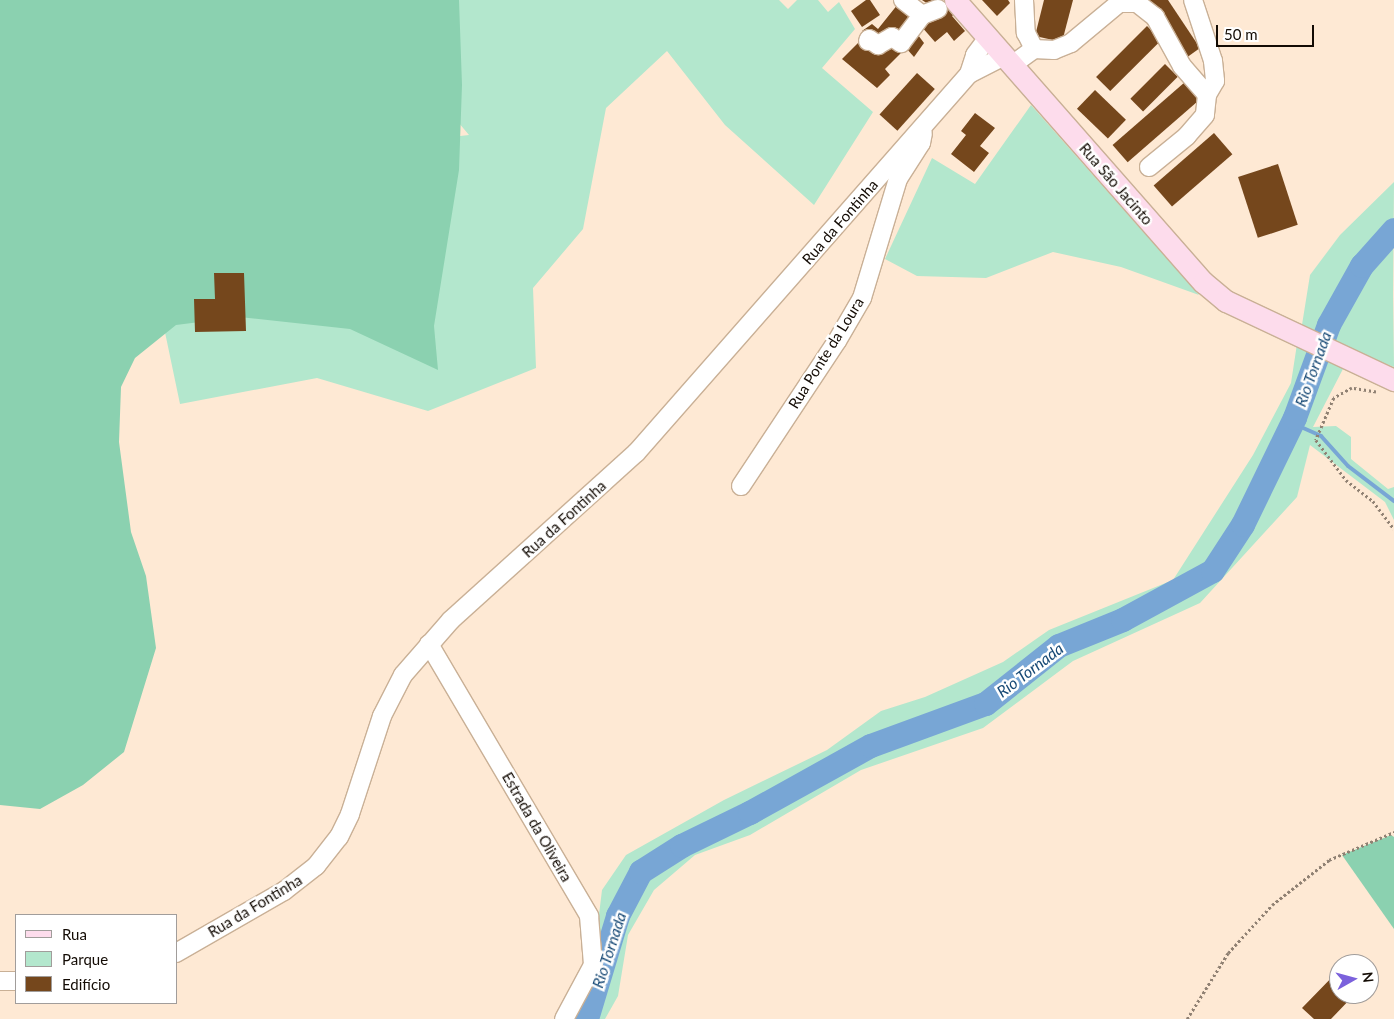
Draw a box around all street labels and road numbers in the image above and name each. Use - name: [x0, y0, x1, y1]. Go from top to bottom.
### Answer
- street label: Rua São Jacinto: [1075, 139, 1157, 229]
- street label: Rua da Fontinha: [798, 176, 882, 268]
- street label: Rua Ponte da Loura: [785, 294, 867, 412]
- street label: Rua da Fontinha: [518, 477, 610, 561]
- street label: Estrada da Oliveira: [498, 769, 576, 885]
- street label: Rua da Fontinha: [205, 871, 305, 941]

